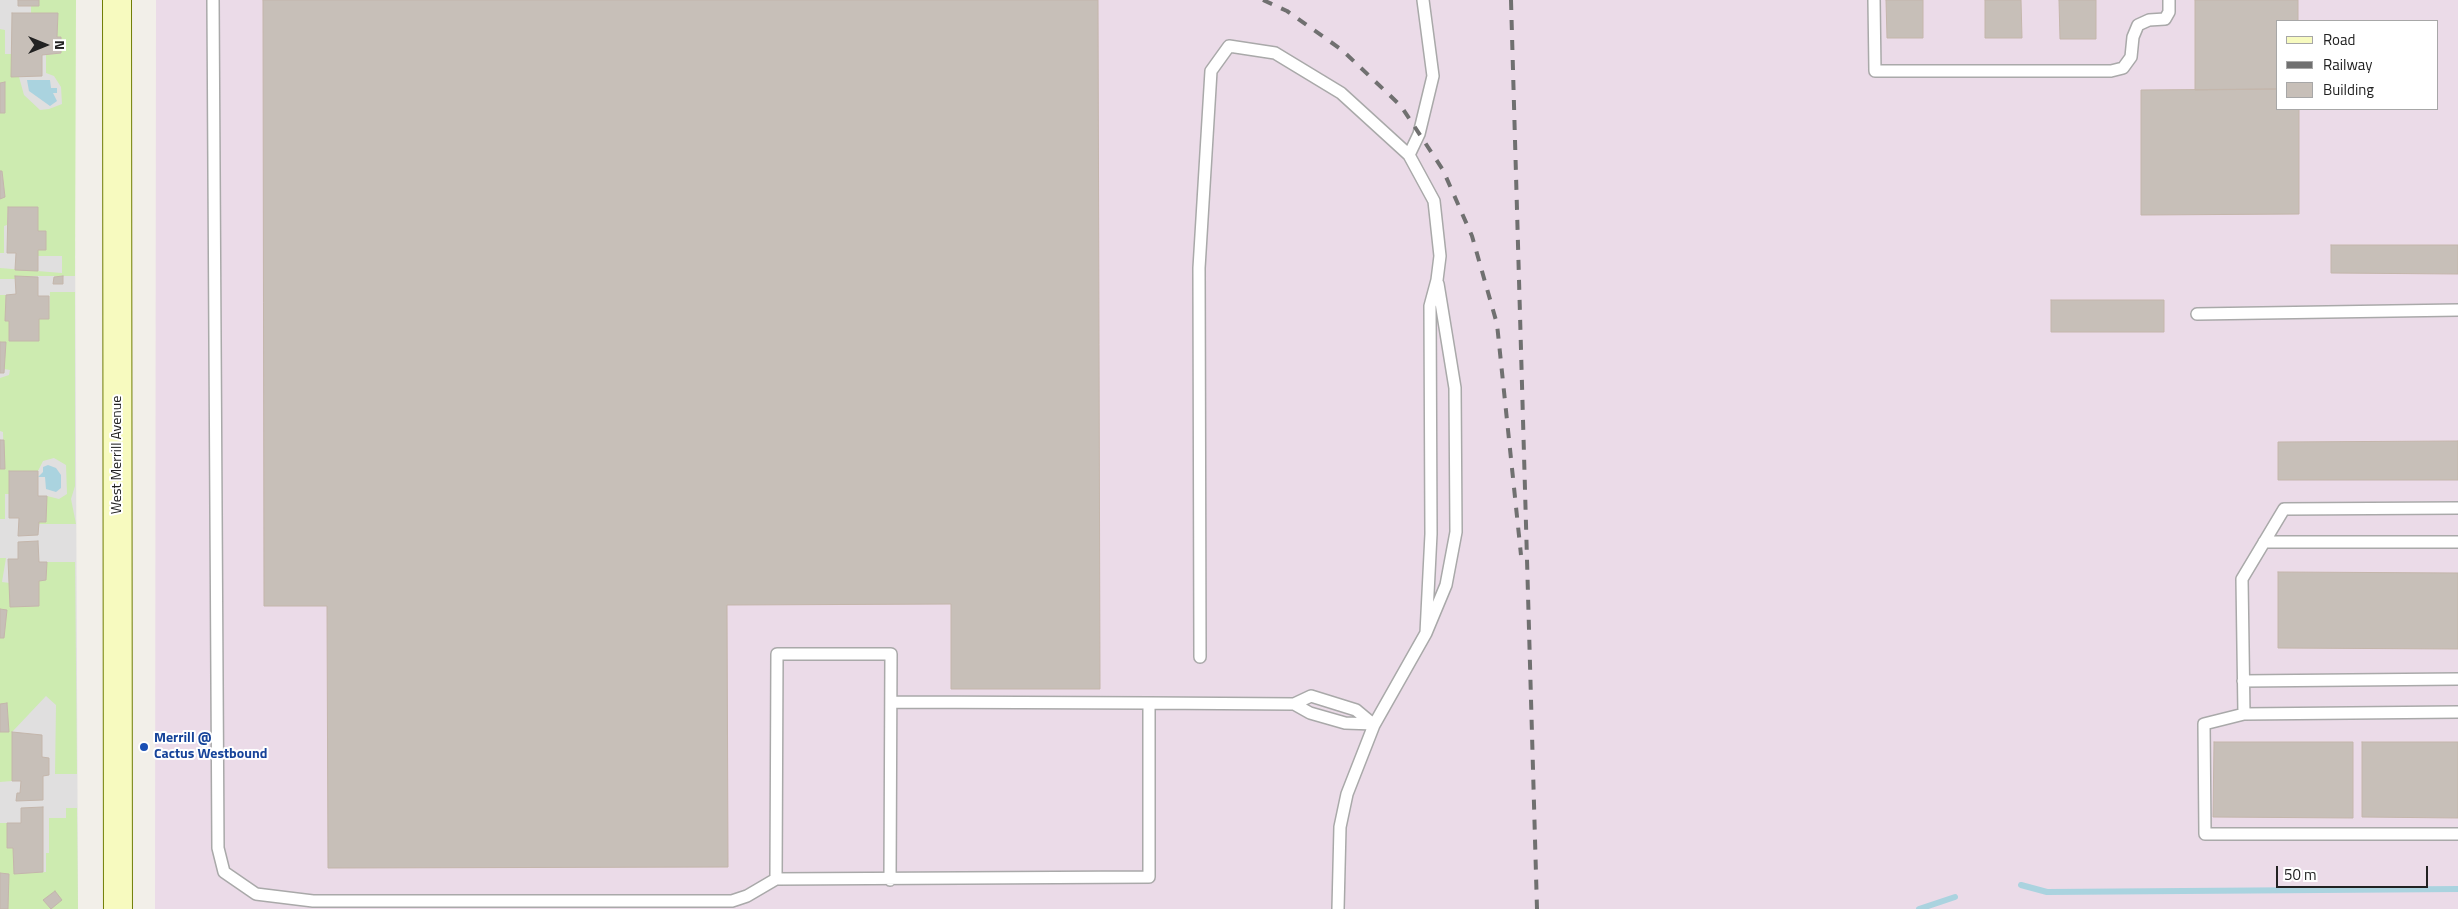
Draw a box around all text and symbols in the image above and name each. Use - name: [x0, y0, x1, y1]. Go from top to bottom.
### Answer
- north arrow: [20, 20, 70, 70]
- legend: [2276, 20, 2438, 110]
- text: Road: [2323, 28, 2355, 51]
- text: N: [50, 40, 71, 50]
- text: Railway: [2323, 53, 2373, 76]
- text: Building: [2323, 78, 2374, 101]
- street label: West Merrill Avenue: [110, 396, 126, 514]
- place label: Merrill @ Cactus Westbound: [154, 731, 267, 764]
- marker: Merrill @ Cactus Westbound: [138, 741, 150, 753]
- scale bar: [2278, 856, 2430, 888]
- text: 50 m: [2284, 863, 2317, 886]

